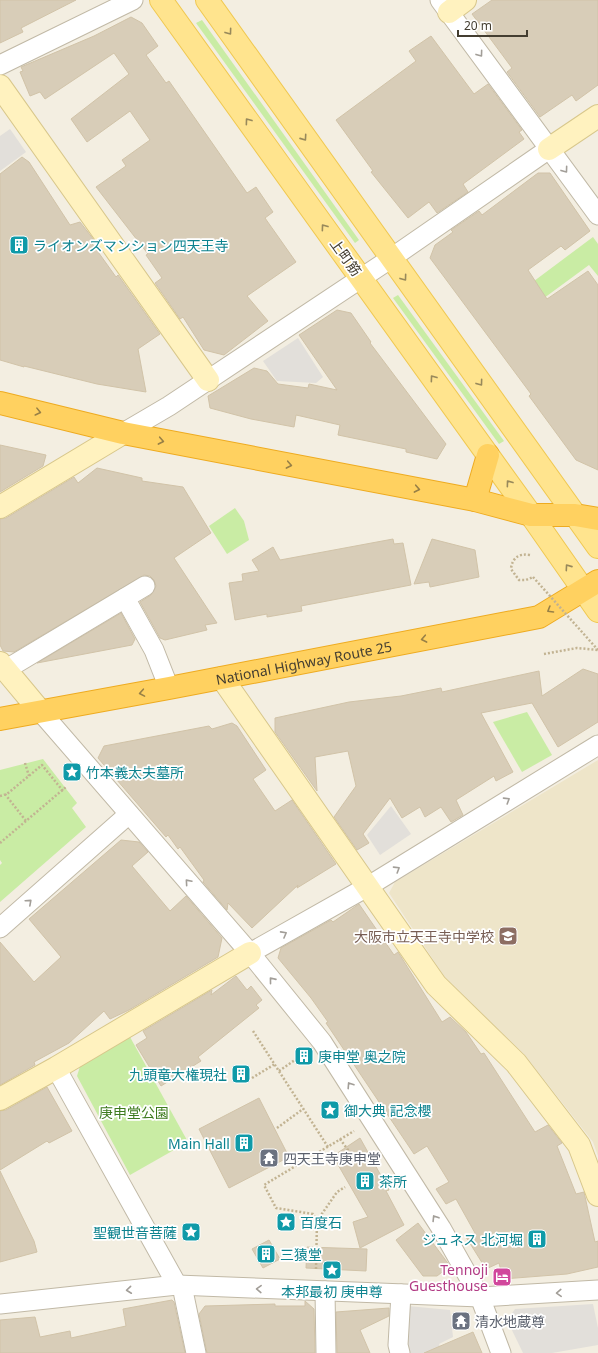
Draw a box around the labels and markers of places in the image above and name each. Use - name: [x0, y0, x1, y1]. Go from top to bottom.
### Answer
- building icon: ライオンズマンション四天王寺: [8, 234, 30, 256]
- place label: ライオンズマンション四天王寺: [33, 236, 229, 255]
- place icon: 竹本義太夫墓所: [61, 761, 83, 783]
- place label: 竹本義太夫墓所: [86, 763, 184, 782]
- school or university icon: 大阪市立天王寺中学校: [497, 925, 519, 947]
- place label: 大阪市立天王寺中学校: [354, 927, 494, 946]
- building icon: 庚申堂 奥之院: [293, 1045, 315, 1067]
- place label: 庚申堂 奥之院: [318, 1047, 406, 1066]
- building icon: 九頭竜大権現社: [230, 1063, 252, 1085]
- place label: 九頭竜大権現社: [129, 1065, 227, 1084]
- place icon: 御大典 記念櫻: [319, 1099, 341, 1121]
- place label: 御大典 記念櫻: [344, 1101, 432, 1120]
- building icon: Main Hall: [233, 1132, 255, 1154]
- place label: Main Hall: [168, 1134, 230, 1153]
- temple icon: 四天王寺庚申堂: [258, 1147, 280, 1169]
- place label: 四天王寺庚申堂: [283, 1149, 381, 1168]
- building icon: 茶所: [354, 1170, 376, 1192]
- place label: 茶所: [379, 1172, 407, 1191]
- place icon: 百度石: [275, 1211, 297, 1233]
- place label: 百度石: [300, 1213, 342, 1232]
- place icon: 聖観世音菩薩: [180, 1221, 202, 1243]
- place label: 聖観世音菩薩: [93, 1223, 177, 1242]
- building icon: ジュネス 北河堀: [526, 1228, 548, 1250]
- place label: ジュネス 北河堀: [422, 1230, 523, 1249]
- building icon: 三猿堂: [255, 1243, 277, 1265]
- place label: 三猿堂: [280, 1245, 322, 1264]
- place icon: 本邦最初 庚申尊: [321, 1259, 343, 1281]
- place label: Tennoji Guesthouse: [409, 1260, 488, 1295]
- hotel icon: Tennoji Guesthouse: [491, 1266, 513, 1288]
- place label: 本邦最初 庚申尊: [281, 1282, 383, 1301]
- temple icon: 清水地蔵尊: [450, 1310, 472, 1332]
- place label: 清水地蔵尊: [475, 1312, 545, 1331]

